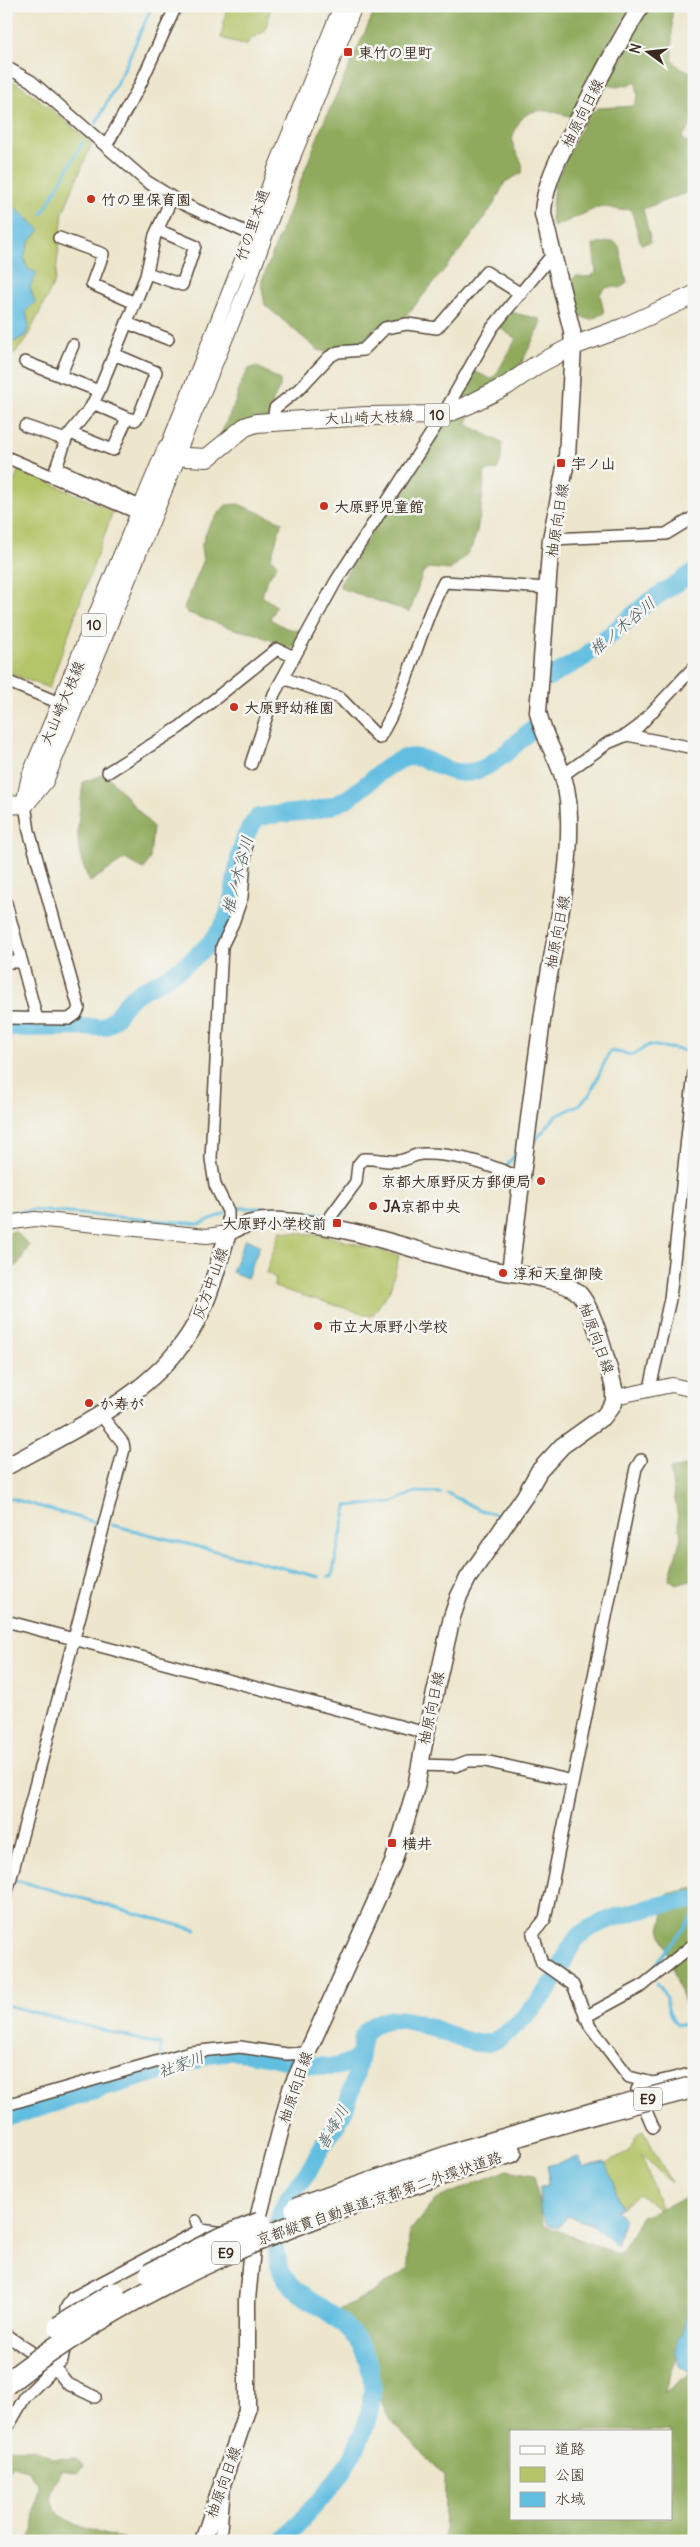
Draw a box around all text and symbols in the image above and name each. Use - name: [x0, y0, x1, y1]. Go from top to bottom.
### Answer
- north arrow: [622, 28, 672, 78]
- text: N: [625, 42, 645, 56]
- place label: 東竹の里町: [358, 43, 433, 62]
- marker: 東竹の里町: [342, 46, 354, 58]
- street label: 柚原向日線: [557, 75, 607, 151]
- street label: 竹の里本通: [231, 186, 273, 264]
- place label: 竹の里保育園: [101, 190, 191, 209]
- marker: 竹の里保育園: [85, 193, 97, 205]
- road number: 10: [424, 404, 450, 426]
- street label: 大山崎大枝線: [324, 406, 414, 428]
- place label: 宇ノ山: [571, 454, 616, 473]
- marker: 宇ノ山: [555, 457, 567, 469]
- street label: 柚原向日線: [542, 481, 572, 559]
- place label: 大原野児童館: [334, 497, 424, 516]
- marker: 大原野児童館: [318, 500, 330, 512]
- water label: 椎ノ木谷川: [585, 593, 659, 659]
- road number: 10: [82, 614, 106, 636]
- street label: 大山崎大枝線: [36, 658, 88, 748]
- place label: 大原野幼稚園: [244, 698, 334, 717]
- marker: 大原野幼稚園: [228, 701, 240, 713]
- water label: 椎ノ木谷川: [217, 834, 257, 916]
- street label: 柚原向日線: [541, 893, 573, 971]
- place label: 京都大原野灰方郵便局: [381, 1172, 531, 1191]
- marker: 京都大原野灰方郵便局: [535, 1175, 547, 1187]
- place label: JA京都中央: [383, 1197, 460, 1216]
- marker: JA京都中央: [367, 1200, 379, 1212]
- place label: 大原野小学校前: [222, 1214, 327, 1233]
- marker: 大原野小学校前: [331, 1217, 343, 1229]
- street label: 灰方中山線: [188, 1245, 232, 1321]
- place label: 淳和天皇御陵: [513, 1264, 603, 1283]
- marker: 淳和天皇御陵: [497, 1267, 509, 1279]
- street label: 柚原向日線: [575, 1300, 619, 1376]
- place label: 市立大原野小学校: [328, 1317, 448, 1336]
- marker: 市立大原野小学校: [312, 1320, 324, 1332]
- place label: か寿が: [99, 1394, 144, 1413]
- marker: か寿が: [83, 1397, 95, 1409]
- street label: 柚原向日線: [414, 1669, 448, 1747]
- place label: 横井: [402, 1834, 432, 1853]
- marker: 横井: [386, 1837, 398, 1849]
- water label: 社家川: [155, 2046, 207, 2082]
- street label: 柚原向日線: [274, 2048, 316, 2126]
- road number: E9: [634, 2088, 662, 2110]
- water label: 善峰川: [311, 2101, 353, 2153]
- street label: 京都縦貫自動車道;京都第二外環状道路: [254, 2147, 504, 2249]
- road number: E9: [212, 2242, 240, 2264]
- legend: [510, 2430, 672, 2520]
- text: 道路: [555, 2439, 585, 2458]
- street label: 柚原向日線: [201, 2444, 245, 2520]
- text: 公園: [555, 2465, 585, 2484]
- text: 水域: [555, 2489, 585, 2508]

